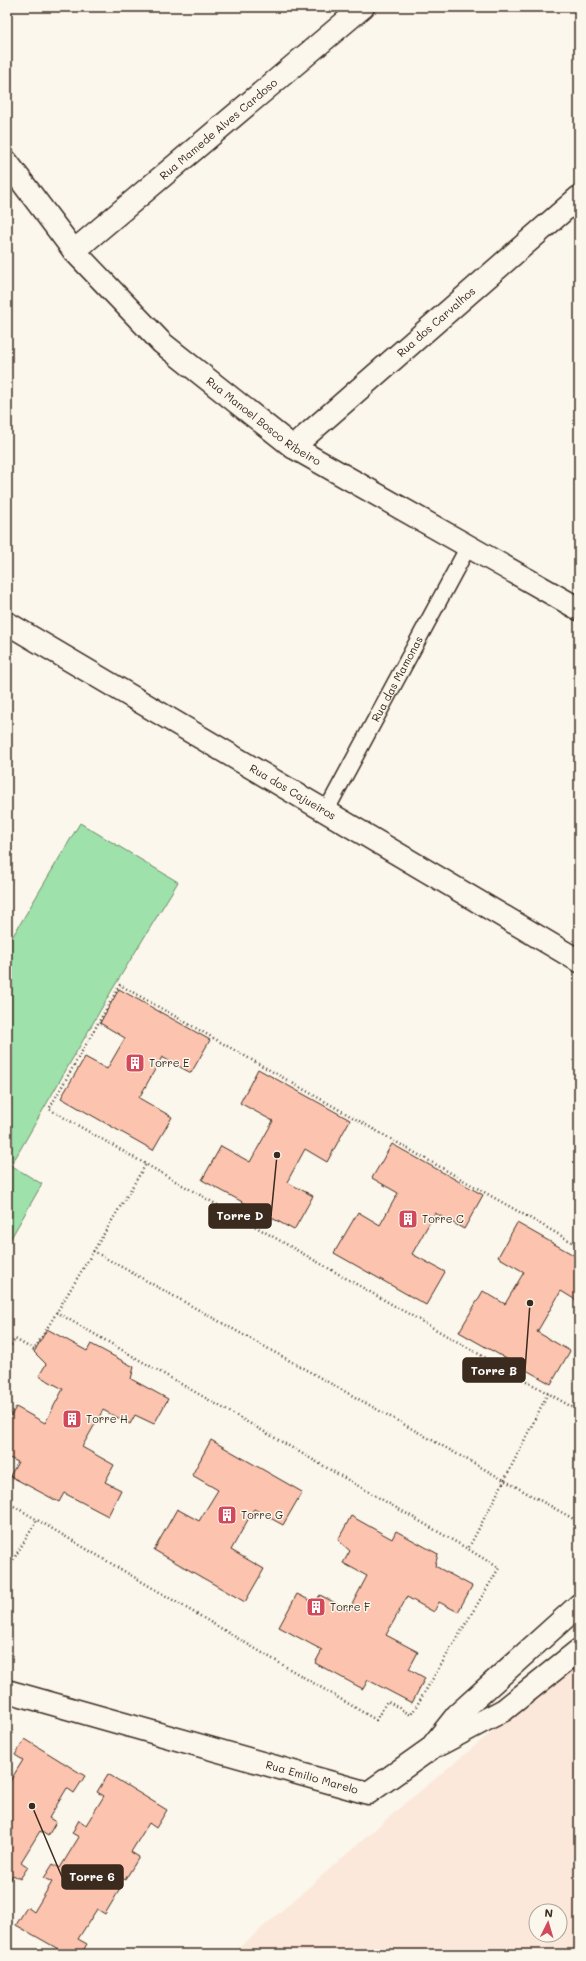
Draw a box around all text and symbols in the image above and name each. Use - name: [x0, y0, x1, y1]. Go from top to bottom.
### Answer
- street label: Rua Mamede Alves Cardoso: [156, 74, 280, 183]
- street label: Rua dos Carvalhos: [393, 283, 478, 360]
- street label: Rua Manoel Bosco Ribeiro: [203, 373, 324, 469]
- street label: Rua das Mamonas: [367, 633, 426, 724]
- street label: Rua dos Cajueiros: [247, 760, 339, 823]
- building icon: Torre E: [124, 1052, 146, 1074]
- place label: Torre E: [149, 1055, 189, 1070]
- callout: Torre D: [209, 1204, 271, 1228]
- text: Torre D: [217, 1207, 263, 1223]
- building icon: Torre C: [397, 1208, 419, 1230]
- place label: Torre C: [422, 1211, 464, 1226]
- callout: Torre B: [463, 1358, 525, 1382]
- text: Torre B: [471, 1362, 517, 1378]
- building icon: Torre H: [61, 1408, 83, 1430]
- place label: Torre H: [86, 1411, 128, 1426]
- building icon: Torre G: [216, 1504, 238, 1526]
- place label: Torre G: [241, 1507, 283, 1522]
- building icon: Torre F: [305, 1596, 327, 1618]
- place label: Torre F: [330, 1599, 370, 1614]
- street label: Rua Emilio Marelo: [264, 1757, 361, 1797]
- callout: Torre 6: [62, 1865, 123, 1889]
- text: Torre 6: [69, 1868, 115, 1884]
- north arrow: [528, 1903, 568, 1943]
- text: N: [544, 1905, 554, 1920]

